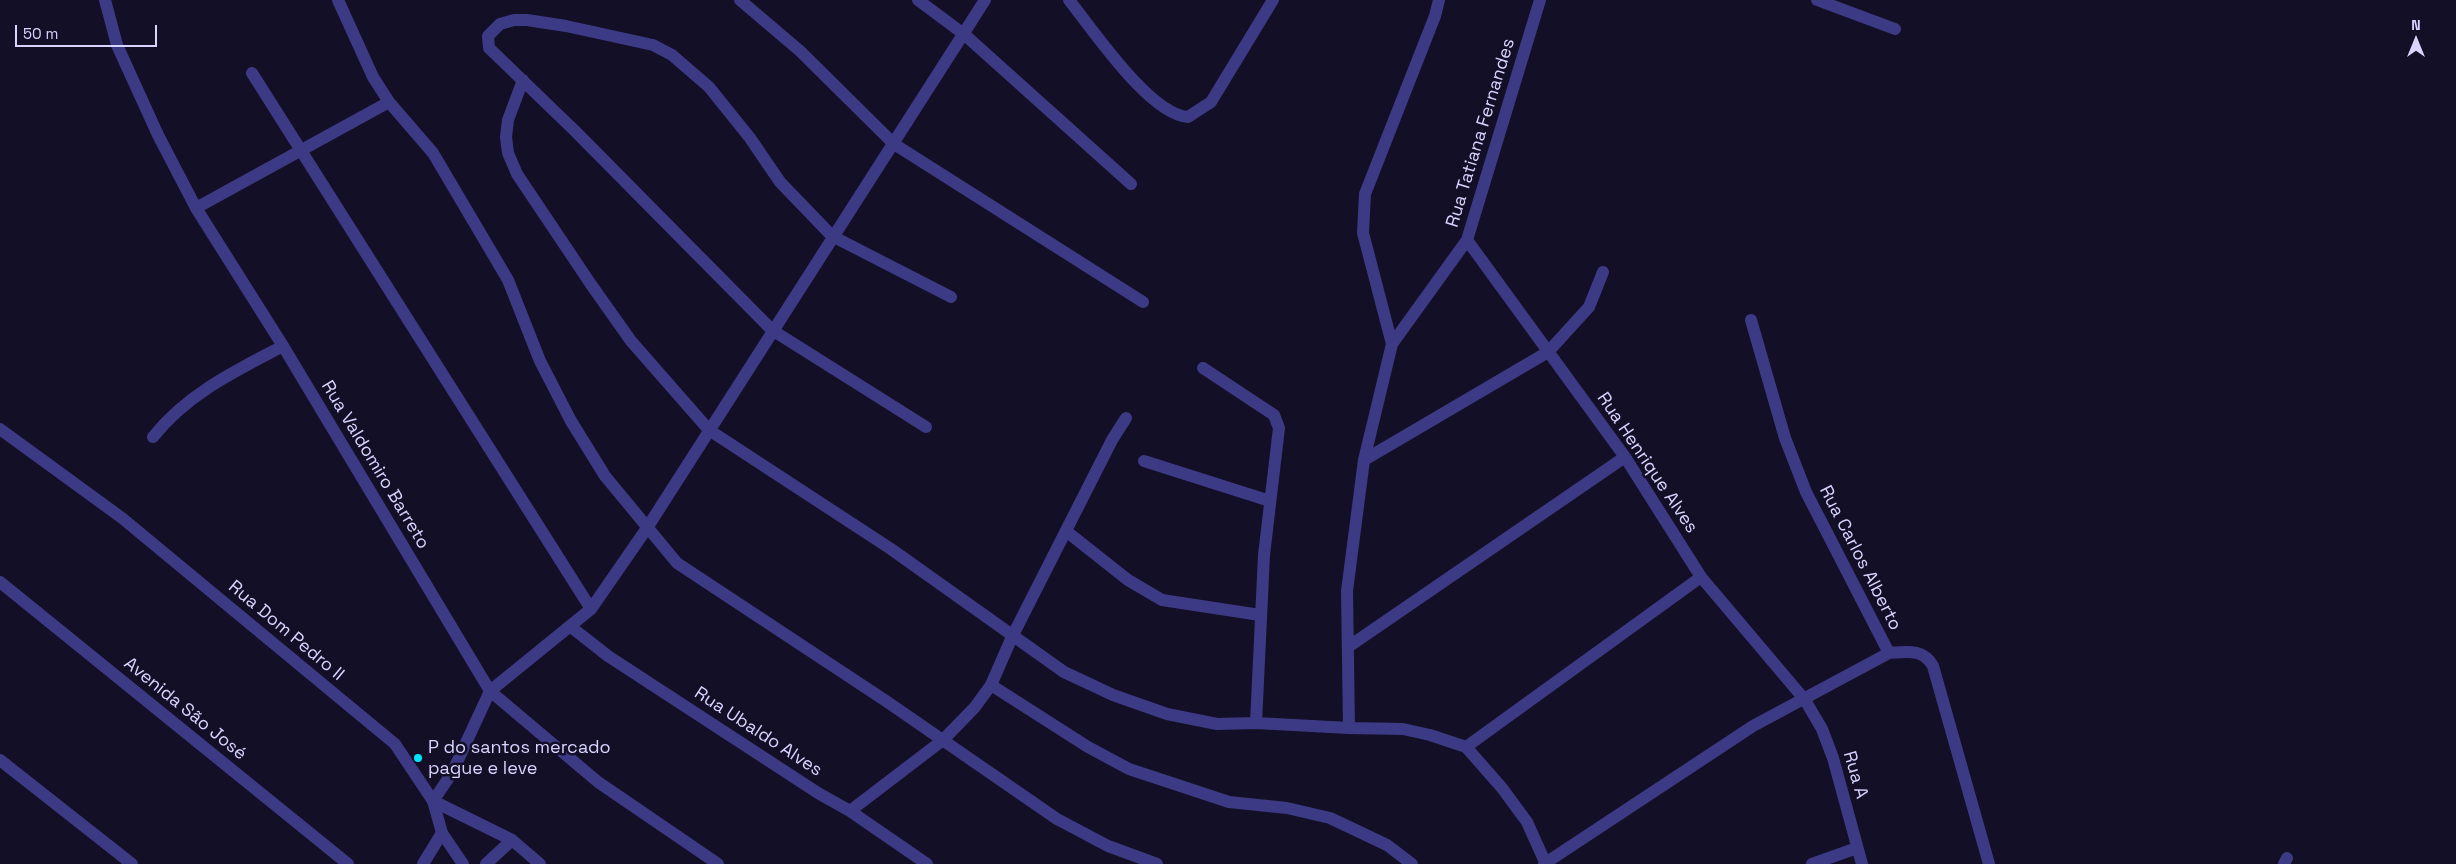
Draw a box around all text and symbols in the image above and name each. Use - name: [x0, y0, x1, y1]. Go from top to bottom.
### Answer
- scale bar: [18, 15, 160, 47]
- north arrow: [2391, 15, 2441, 65]
- text: N: [2411, 16, 2421, 34]
- text: 50 m: [23, 24, 58, 43]
- street label: Rua Tatiana Fernandes: [1442, 36, 1520, 230]
- street label: Rua Valdomiro Barreto: [316, 377, 434, 553]
- street label: Rua Henrique Alves: [1592, 388, 1702, 538]
- street label: Rua Carlos Alberto: [1814, 482, 1906, 634]
- street label: Rua Dom Pedro II: [224, 576, 348, 686]
- street label: Avenida São José: [119, 653, 251, 765]
- street label: Rua Ubaldo Alves: [690, 683, 826, 781]
- place label: P do santos mercado pague e leve: [428, 737, 611, 780]
- street label: Rua A: [1838, 749, 1872, 801]
- marker: P do santos mercado pague e leve: [412, 752, 424, 764]

